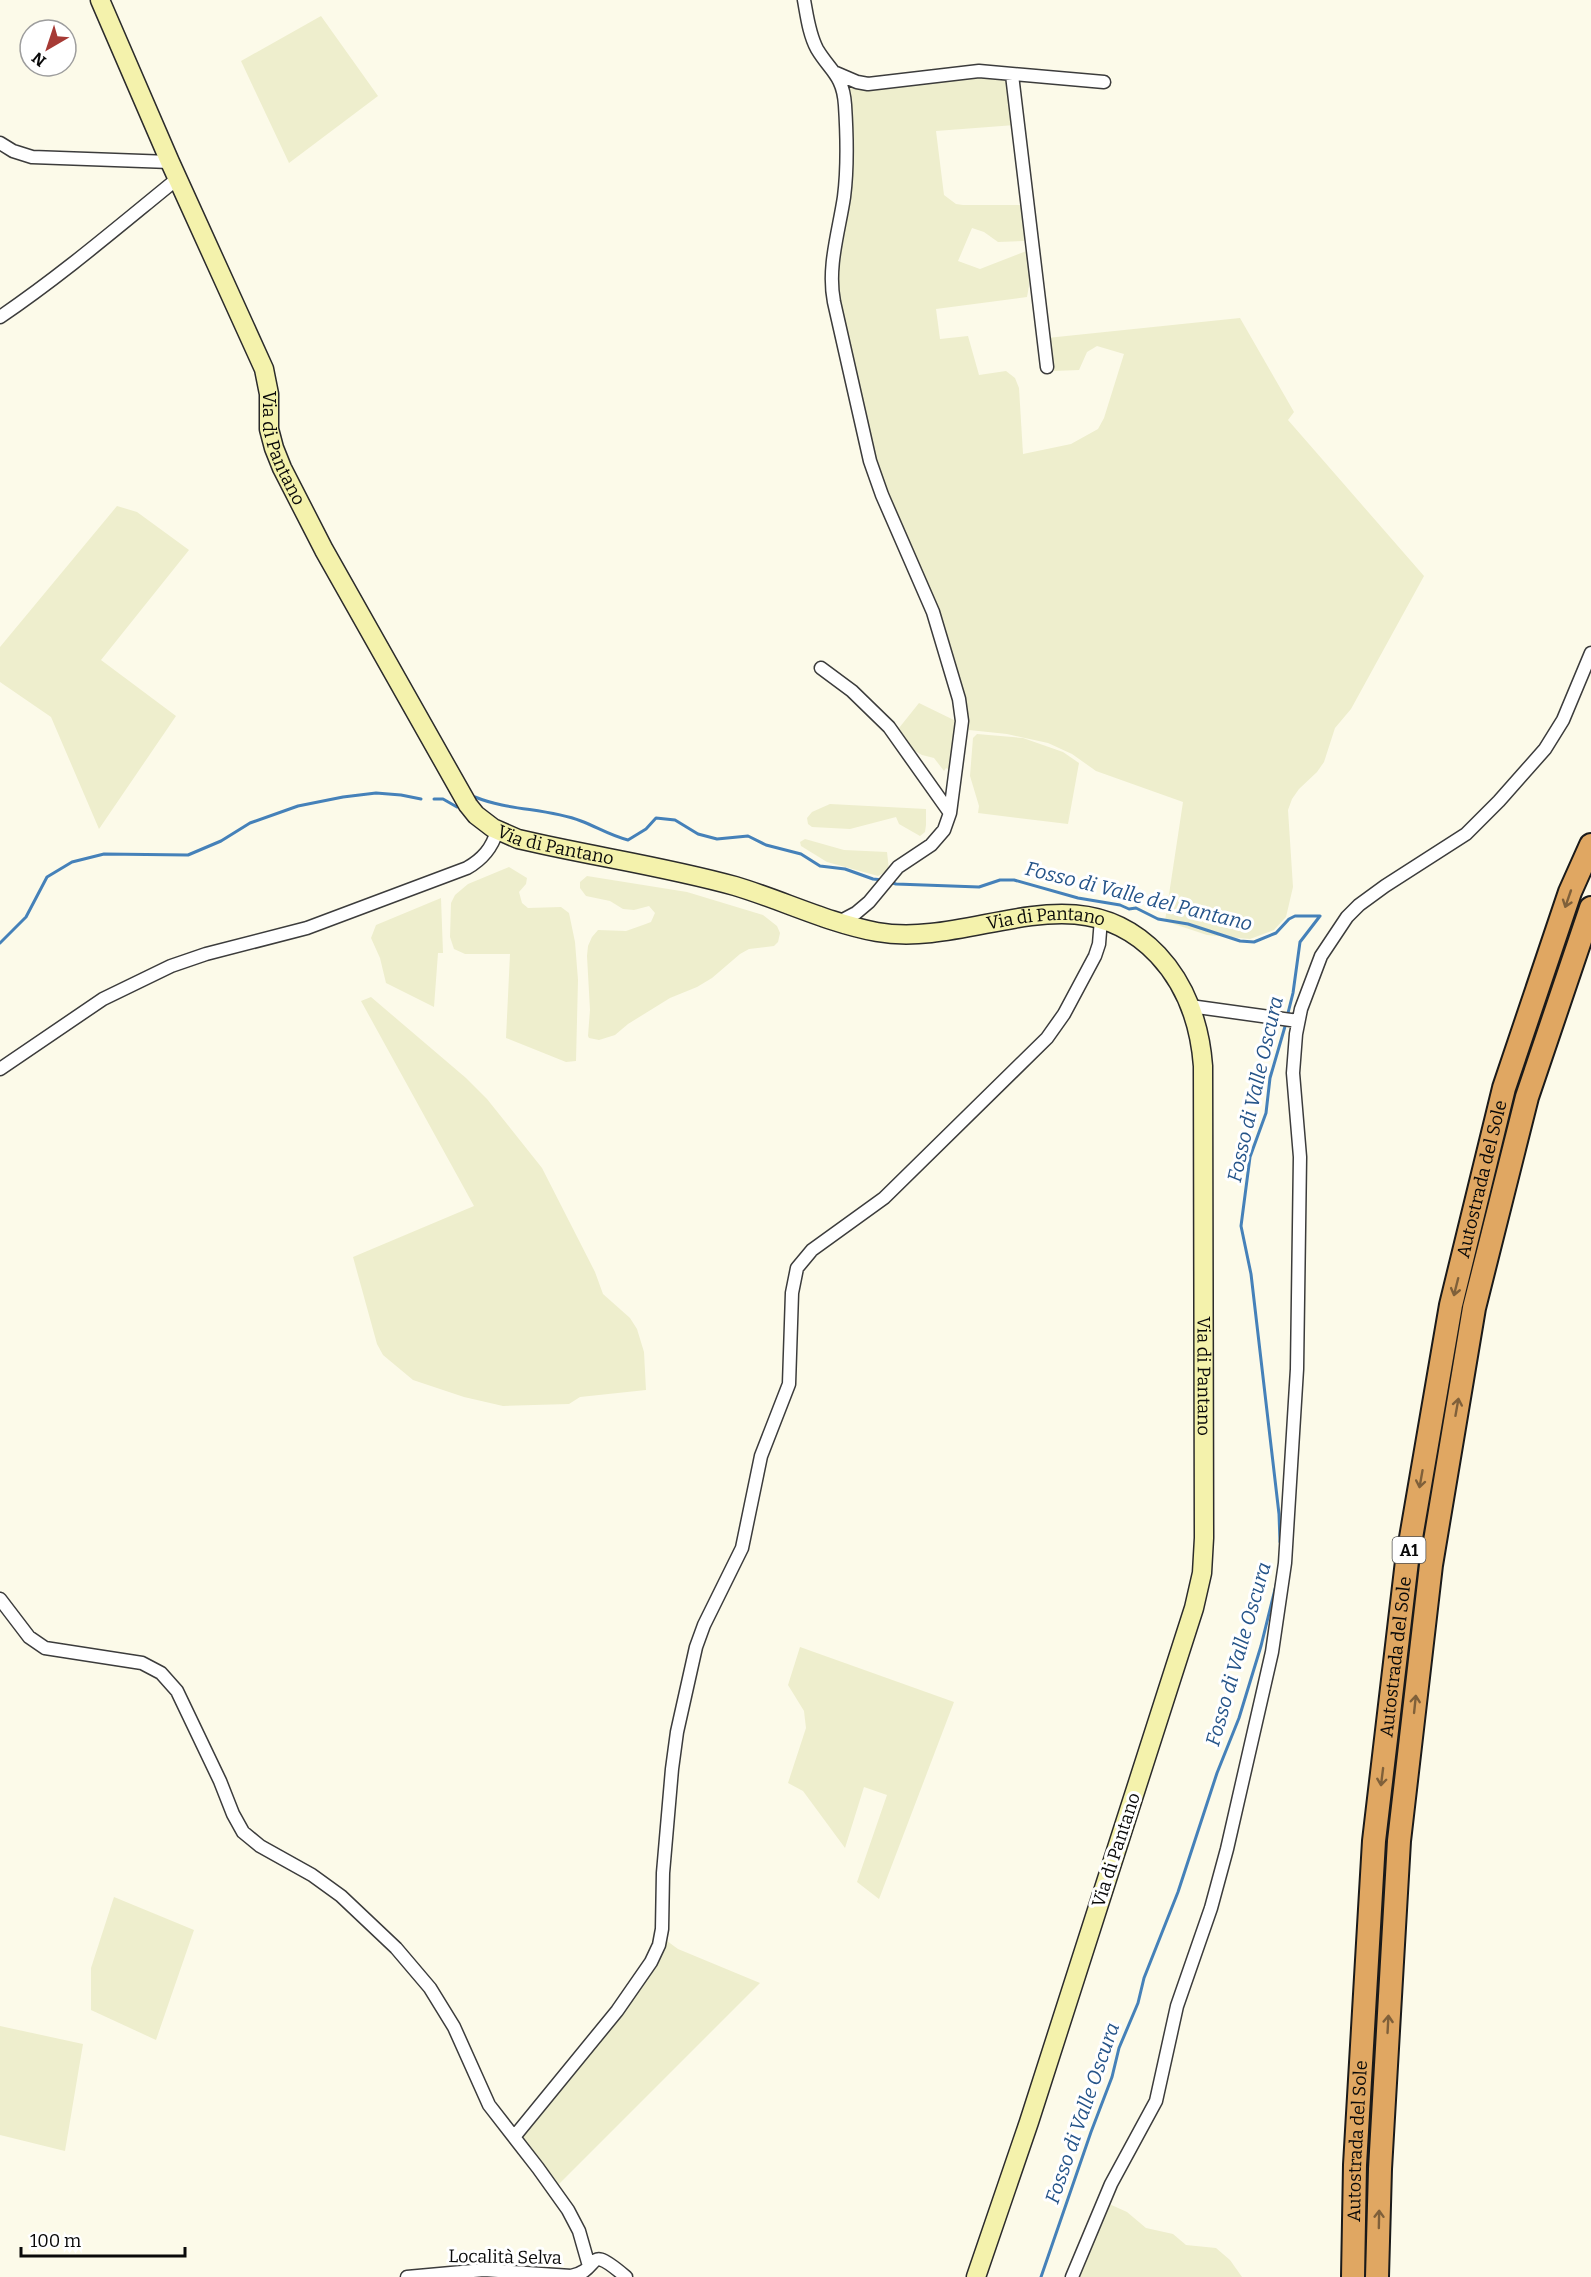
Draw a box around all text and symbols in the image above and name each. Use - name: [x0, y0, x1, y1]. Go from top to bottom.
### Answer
- north arrow: [18, 18, 78, 78]
- text: N: [28, 48, 50, 71]
- street label: Via di Pantano: [258, 391, 310, 509]
- street label: Via di Pantano: [494, 820, 616, 870]
- water label: Fosso di Valle del Pantano: [1023, 856, 1255, 936]
- one-way arrow: [1562, 889, 1573, 908]
- street label: Via di Pantano: [985, 903, 1108, 935]
- water label: Fosso di Valle Oscura: [1222, 994, 1288, 1184]
- street label: Autostrada del Sole: [1452, 1098, 1512, 1260]
- one-way arrow: [1449, 1278, 1461, 1297]
- street label: Via di Pantano: [1193, 1316, 1215, 1436]
- one-way arrow: [1452, 1398, 1463, 1417]
- one-way arrow: [1415, 1469, 1426, 1489]
- road number: A1: [1392, 1537, 1426, 1563]
- water label: Fosso di Valle Oscura: [1200, 1559, 1276, 1749]
- street label: Autostrada del Sole: [1375, 1575, 1416, 1738]
- one-way arrow: [1410, 1695, 1421, 1714]
- one-way arrow: [1376, 1766, 1387, 1786]
- street label: Via di Pantano: [1087, 1790, 1145, 1910]
- one-way arrow: [1383, 2014, 1394, 2034]
- water label: Fosso di Valle Oscura: [1040, 2019, 1124, 2207]
- street label: Autostrada del Sole: [1343, 2060, 1372, 2222]
- one-way arrow: [1373, 2209, 1384, 2229]
- scale bar: [21, 2220, 184, 2258]
- text: 100 m: [30, 2230, 81, 2252]
- street label: Località Selva: [448, 2245, 562, 2269]

